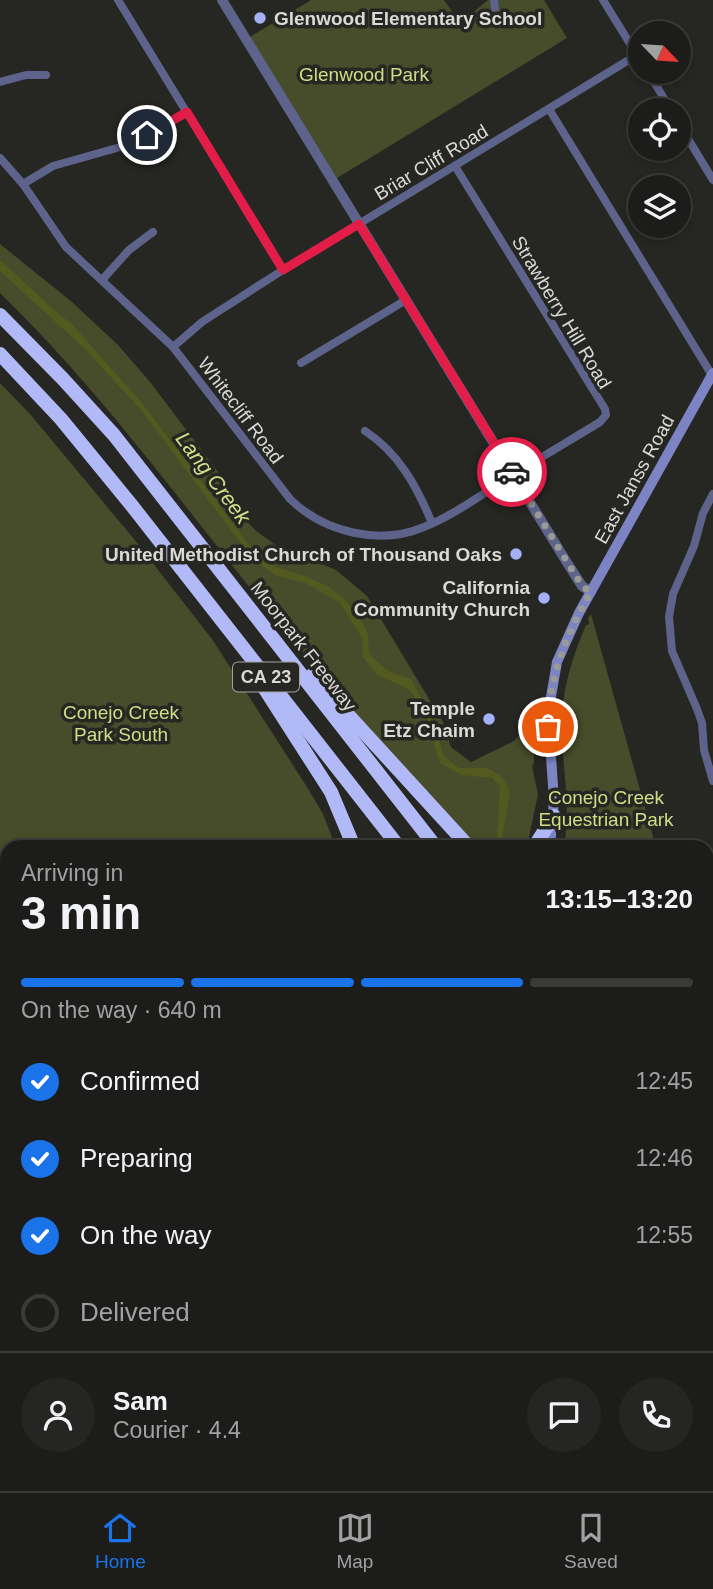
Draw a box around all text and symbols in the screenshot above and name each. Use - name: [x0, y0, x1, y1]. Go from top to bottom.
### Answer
- place label: Glenwood Elementary School: [274, 8, 542, 29]
- marker: Glenwood Elementary School: [252, 10, 268, 26]
- north arrow: [628, 21, 691, 84]
- map controls: [628, 21, 691, 238]
- park label: Glenwood Park: [299, 64, 429, 85]
- button: locate: [628, 98, 691, 161]
- pin: [117, 105, 177, 165]
- icon: home: [128, 116, 166, 154]
- street label: Briar Cliff Road: [371, 120, 492, 205]
- button: layers: [628, 175, 691, 238]
- street label: Strawberry Hill Road: [508, 232, 615, 392]
- street label: Whitecliff Road: [194, 353, 287, 468]
- street label: East Janss Road: [590, 411, 678, 547]
- water label: Lang Creek: [172, 427, 256, 529]
- courier: [477, 437, 547, 507]
- icon: car: [493, 453, 531, 491]
- place label: United Methodist Church of Thousand Oaks: [105, 544, 502, 565]
- marker: United Methodist Church of Thousand Oaks: [508, 546, 524, 562]
- street label: Moorpark Freeway: [247, 577, 361, 716]
- place label: California Community Church: [354, 577, 530, 620]
- marker: California Community Church: [536, 590, 552, 606]
- road number: CA 23: [233, 662, 299, 692]
- pin: [518, 697, 578, 757]
- place label: Temple Etz Chaim: [383, 698, 475, 741]
- park label: Conejo Creek Park South: [63, 702, 180, 745]
- icon: bag: [529, 708, 567, 746]
- marker: Temple Etz Chaim: [481, 711, 497, 727]
- park label: Conejo Creek Equestrian Park: [538, 787, 674, 830]
- text: Arriving in: [21, 860, 123, 886]
- text: 13:15–13:20: [546, 884, 693, 914]
- text: 3 min: [21, 887, 141, 939]
- text: On the way · 640 m: [21, 997, 222, 1023]
- icon: check: [21, 1063, 59, 1101]
- text: Confirmed: [80, 1066, 200, 1096]
- text: 12:45: [635, 1068, 693, 1094]
- icon: check: [21, 1140, 59, 1178]
- text: Preparing: [80, 1143, 193, 1173]
- text: 12:46: [635, 1145, 693, 1171]
- icon: check: [21, 1217, 59, 1255]
- text: On the way: [80, 1220, 212, 1250]
- text: 12:55: [635, 1222, 693, 1248]
- text: Delivered: [80, 1297, 190, 1327]
- button: person: [21, 1378, 95, 1452]
- button: chat: [527, 1378, 601, 1452]
- button: phone: [619, 1378, 693, 1452]
- text: Sam: [113, 1386, 168, 1416]
- text: Courier · 4.4: [113, 1417, 241, 1443]
- tab: Home: [95, 1509, 146, 1573]
- tab: Map: [336, 1509, 374, 1573]
- tab: Saved: [564, 1509, 618, 1573]

